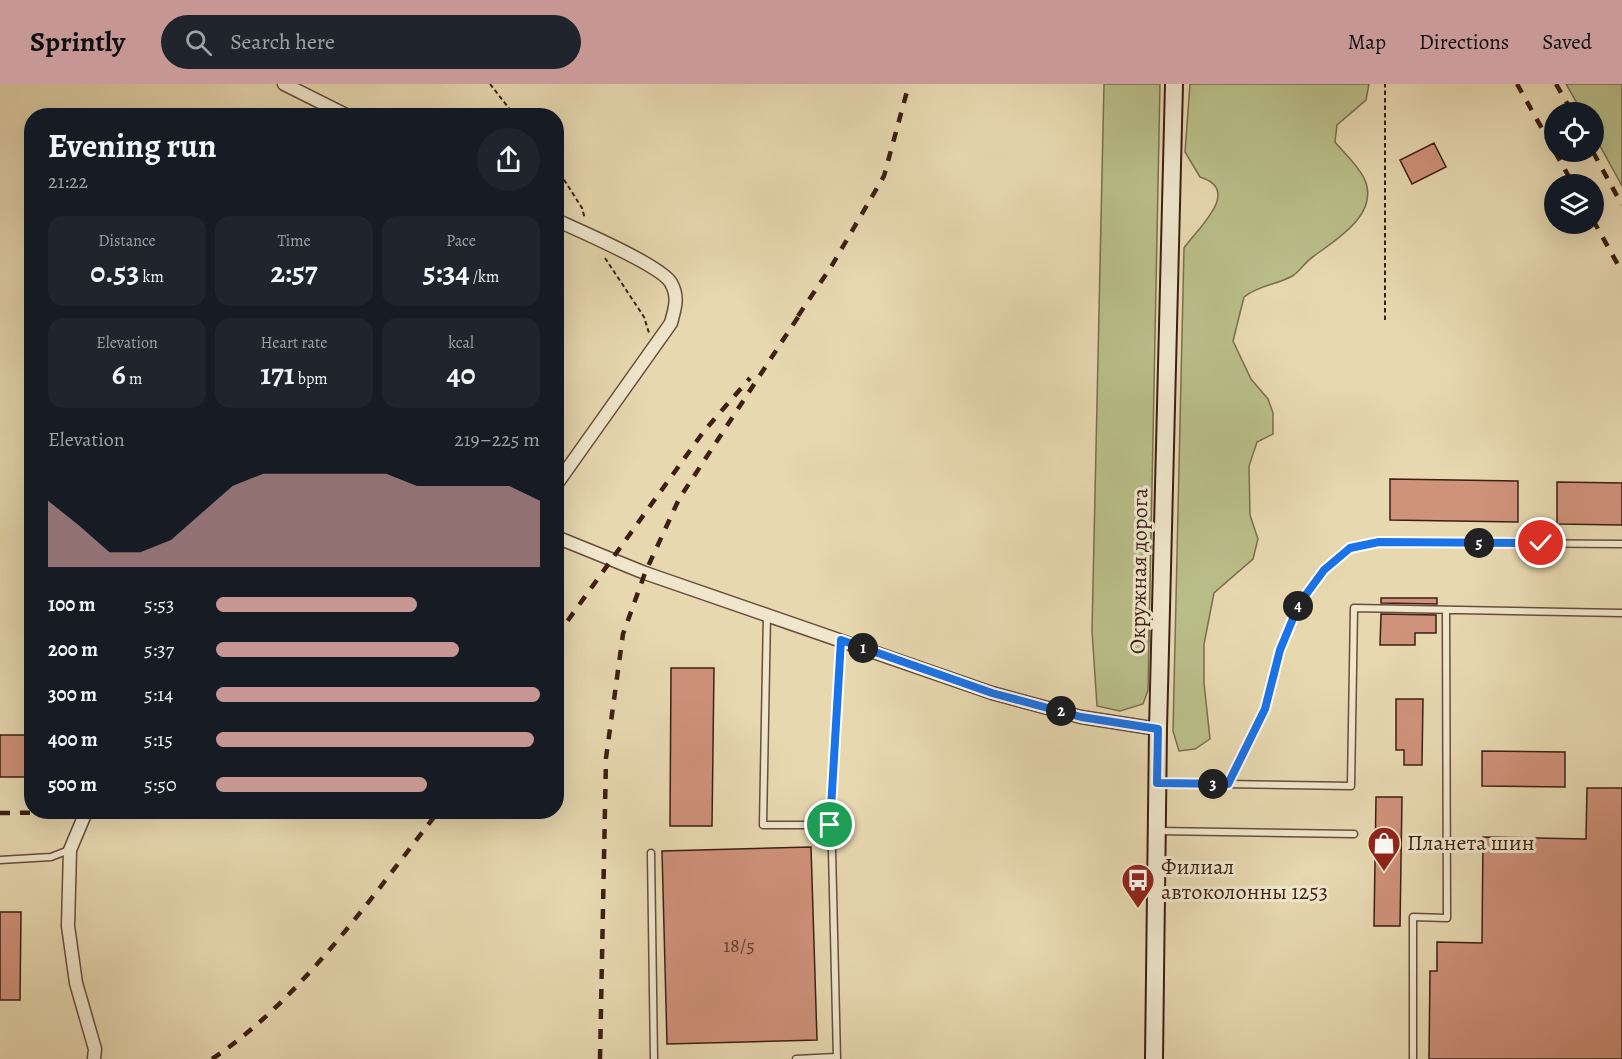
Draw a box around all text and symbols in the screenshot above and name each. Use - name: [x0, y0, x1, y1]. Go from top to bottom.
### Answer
- search box: [161, 15, 581, 69]
- text: Sprintly: [30, 23, 125, 61]
- icon: search: [182, 26, 215, 59]
- text: Search here: [230, 27, 335, 57]
- text: Map: [1348, 28, 1386, 56]
- text: Directions: [1419, 28, 1509, 56]
- text: Saved: [1542, 28, 1592, 56]
- map controls: [1544, 102, 1604, 234]
- button: locate: [1544, 102, 1604, 162]
- text: Evening run: [48, 123, 217, 168]
- button: share: [477, 128, 540, 191]
- text: 21:22: [48, 168, 88, 195]
- button: layers: [1544, 174, 1604, 234]
- text: Distance: [98, 230, 156, 252]
- text: Time: [277, 230, 311, 252]
- text: Pace: [446, 230, 476, 252]
- text: 0.53: [90, 252, 139, 292]
- text: 2:57: [270, 252, 318, 292]
- text: 5:34: [423, 252, 470, 292]
- text: km: [139, 266, 164, 288]
- text: /km: [470, 266, 499, 288]
- text: Elevation: [96, 332, 158, 354]
- text: Heart rate: [261, 332, 327, 354]
- text: kcal: [448, 332, 474, 354]
- text: 6: [112, 354, 126, 394]
- text: 171: [260, 354, 295, 394]
- text: 40: [446, 354, 476, 394]
- text: m: [126, 368, 142, 390]
- text: bpm: [295, 368, 328, 390]
- text: Elevation: [48, 426, 125, 453]
- text: 219–225 m: [454, 426, 540, 453]
- street label: Окружная дорога: [1123, 487, 1155, 654]
- pin: [1515, 517, 1566, 568]
- icon: check: [1524, 526, 1557, 559]
- pin: 5: [1464, 528, 1494, 558]
- text: 5: [1476, 532, 1482, 554]
- text: 100 m: [48, 591, 96, 618]
- text: 5:53: [144, 591, 174, 618]
- pin: 4: [1283, 591, 1313, 621]
- text: 4: [1294, 595, 1302, 617]
- pin: 1: [848, 633, 878, 663]
- text: 200 m: [48, 636, 98, 663]
- text: 5:37: [144, 636, 174, 663]
- text: 1: [860, 637, 866, 659]
- text: 300 m: [48, 681, 97, 708]
- text: 5:14: [144, 681, 173, 708]
- pin: 2: [1046, 696, 1076, 726]
- text: 2: [1057, 700, 1065, 722]
- text: 400 m: [48, 726, 98, 753]
- text: 5:15: [144, 726, 173, 753]
- pin: 3: [1198, 769, 1228, 799]
- text: 500 m: [48, 771, 97, 798]
- text: 5:50: [144, 771, 177, 798]
- text: 3: [1210, 773, 1216, 795]
- pin: [804, 799, 855, 850]
- icon: arrive: [813, 808, 846, 841]
- shop icon: Планета шин: [1366, 825, 1402, 872]
- place label: Планета шин: [1407, 828, 1535, 858]
- place label: Филиал автоколонны 1253: [1161, 852, 1328, 907]
- bus stop icon: Филиал автоколонны 1253: [1120, 862, 1156, 909]
- house number: 18/5: [723, 932, 755, 959]

